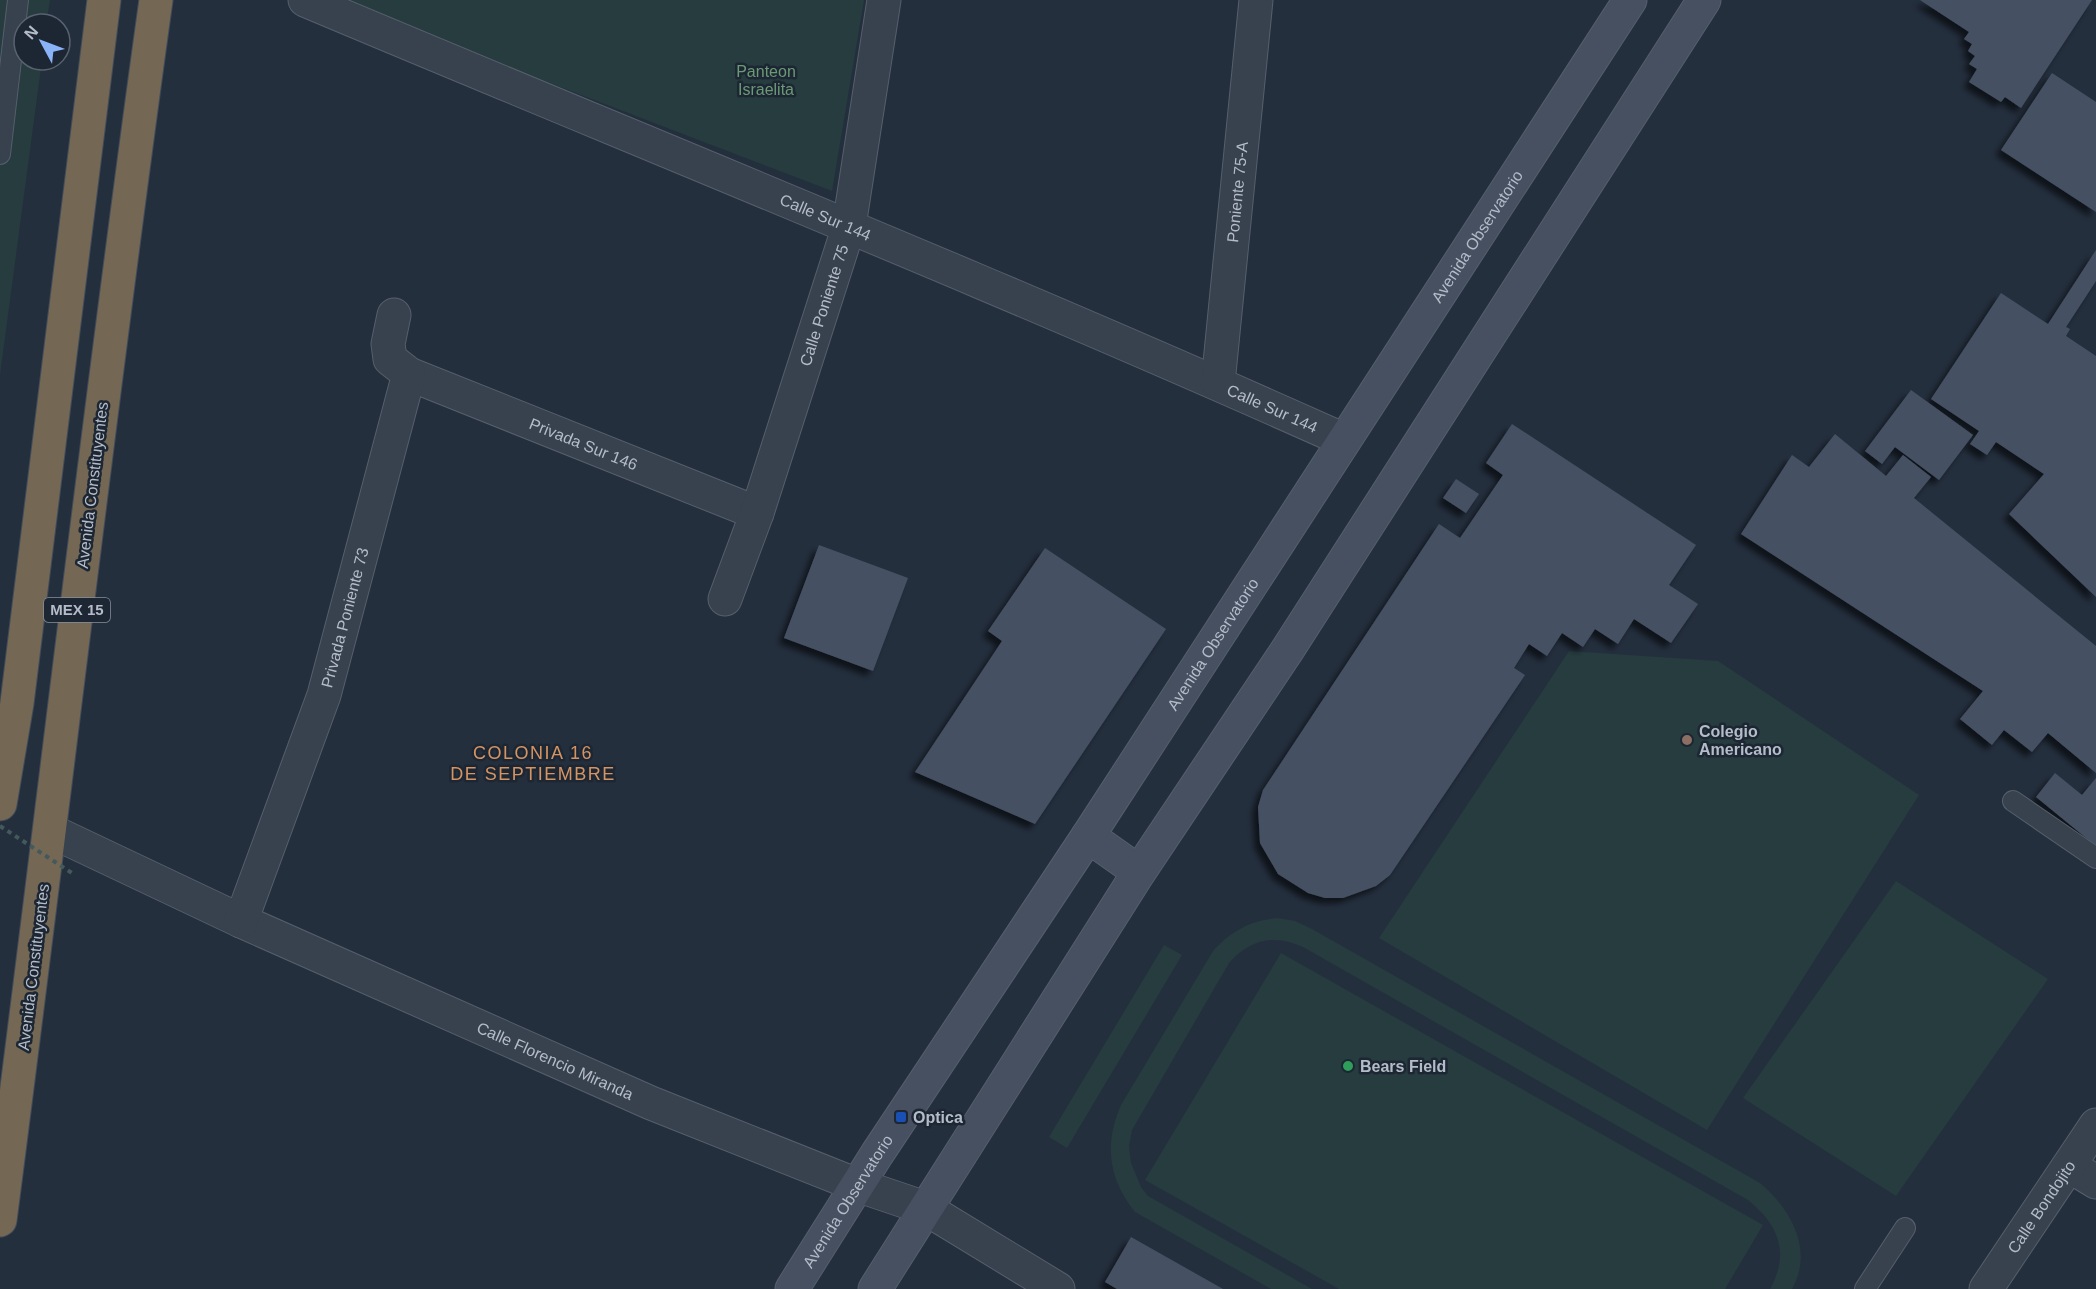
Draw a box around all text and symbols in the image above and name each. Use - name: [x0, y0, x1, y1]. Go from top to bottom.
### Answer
- north arrow: [12, 12, 72, 72]
- text: N: [21, 23, 41, 42]
- park label: Panteon Israelita: [736, 63, 796, 98]
- street label: Poniente 75-A: [1224, 140, 1251, 243]
- street label: Avenida Observatorio: [1428, 167, 1526, 306]
- street label: Calle Sur 144: [777, 191, 874, 244]
- street label: Calle Poniente 75: [797, 242, 852, 368]
- street label: Calle Sur 144: [1224, 381, 1320, 436]
- street label: Avenida Constituyentes: [74, 401, 111, 569]
- street label: Privada Sur 146: [527, 415, 640, 473]
- street label: Privada Poniente 73: [318, 546, 372, 689]
- street label: Avenida Observatorio: [1164, 575, 1262, 713]
- road number: MEX 15: [44, 598, 110, 622]
- place label: Colegio Americano: [1699, 723, 1782, 758]
- marker: Colegio Americano: [1680, 733, 1694, 747]
- district label: COLONIA 16 DE SEPTIEMBRE: [450, 743, 616, 784]
- street label: Avenida Constituyentes: [15, 883, 52, 1051]
- street label: Calle Florencio Miranda: [474, 1019, 636, 1103]
- place label: Bears Field: [1360, 1058, 1446, 1075]
- marker: Bears Field: [1341, 1059, 1355, 1073]
- place label: Optica: [913, 1109, 963, 1126]
- marker: Optica: [894, 1110, 908, 1124]
- street label: Avenida Observatorio: [800, 1132, 896, 1271]
- street label: Calle Bondojito: [2004, 1158, 2079, 1257]

